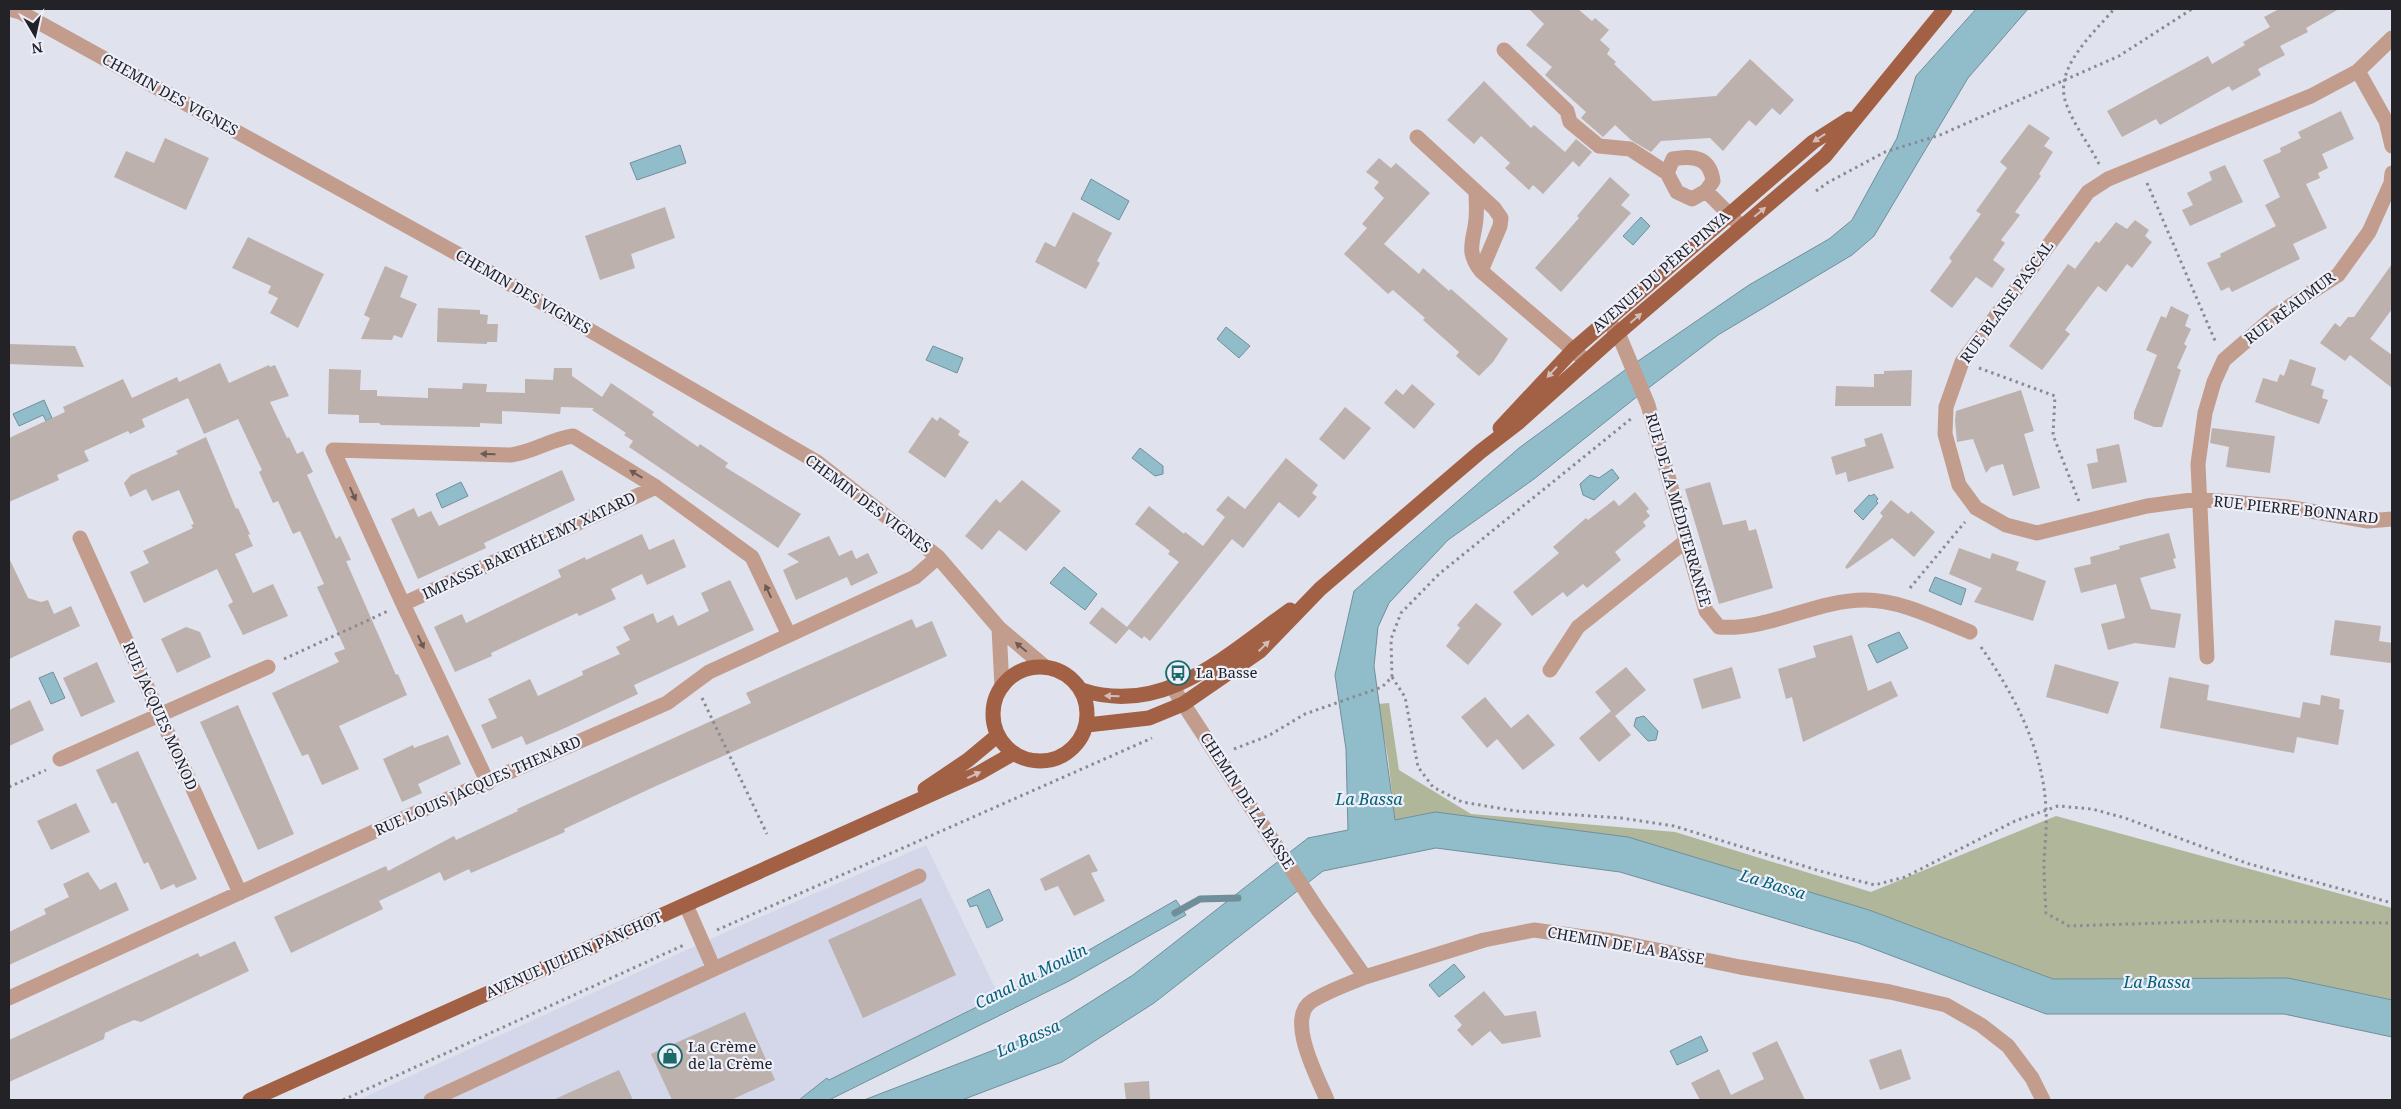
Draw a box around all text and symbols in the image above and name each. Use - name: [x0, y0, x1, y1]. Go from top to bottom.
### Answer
- north arrow: [10, 10, 60, 60]
- text: N: [30, 38, 44, 59]
- street label: CHEMIN DES VIGNES: [99, 48, 242, 140]
- one-way arrow: [1813, 133, 1826, 143]
- street label: AVENUE DU PÈRE PINYA: [1587, 206, 1734, 337]
- one-way arrow: [1753, 207, 1766, 218]
- street label: RUE BLAISE PASCAL: [1955, 236, 2057, 367]
- street label: CHEMIN DES VIGNES: [452, 244, 595, 338]
- street label: RUE RÉAUMUR: [2240, 266, 2339, 348]
- one-way arrow: [1629, 312, 1642, 323]
- one-way arrow: [1546, 365, 1558, 377]
- street label: RUE DE LA MÉDITERRANÉE: [1642, 411, 1716, 609]
- street label: CHEMIN DES VIGNES: [801, 449, 936, 557]
- one-way arrow: [479, 450, 495, 458]
- one-way arrow: [629, 470, 642, 479]
- one-way arrow: [350, 487, 358, 501]
- street label: IMPASSE BARTHÉLEMY XATARD: [419, 487, 639, 603]
- street label: RUE PIERRE BONNARD: [2213, 490, 2380, 528]
- one-way arrow: [764, 584, 772, 598]
- one-way arrow: [417, 635, 425, 649]
- street label: RUE JACQUES MONOD: [119, 638, 203, 793]
- one-way arrow: [1257, 640, 1269, 652]
- one-way arrow: [1015, 642, 1028, 653]
- bus stop icon: La Basse: [1165, 660, 1191, 686]
- place label: La Basse: [1196, 662, 1258, 682]
- one-way arrow: [1104, 692, 1120, 700]
- street label: CHEMIN DE LA BASSE: [1196, 728, 1300, 873]
- street label: RUE LOUIS JACQUES THENARD: [371, 730, 584, 840]
- one-way arrow: [967, 771, 981, 779]
- water label: La Bassa: [1334, 788, 1403, 810]
- water label: La Bassa: [1737, 863, 1809, 905]
- street label: AVENUE JULIEN PANCHOT: [482, 906, 665, 1002]
- street label: CHEMIN DE LA BASSE: [1546, 921, 1706, 969]
- water label: Canal du Moulin: [971, 938, 1091, 1014]
- water label: La Bassa: [2122, 971, 2191, 993]
- water label: La Bassa: [992, 1014, 1064, 1062]
- place label: La Crème de la Crème: [688, 1036, 773, 1073]
- shop icon: La Crème de la Crème: [657, 1043, 683, 1069]

